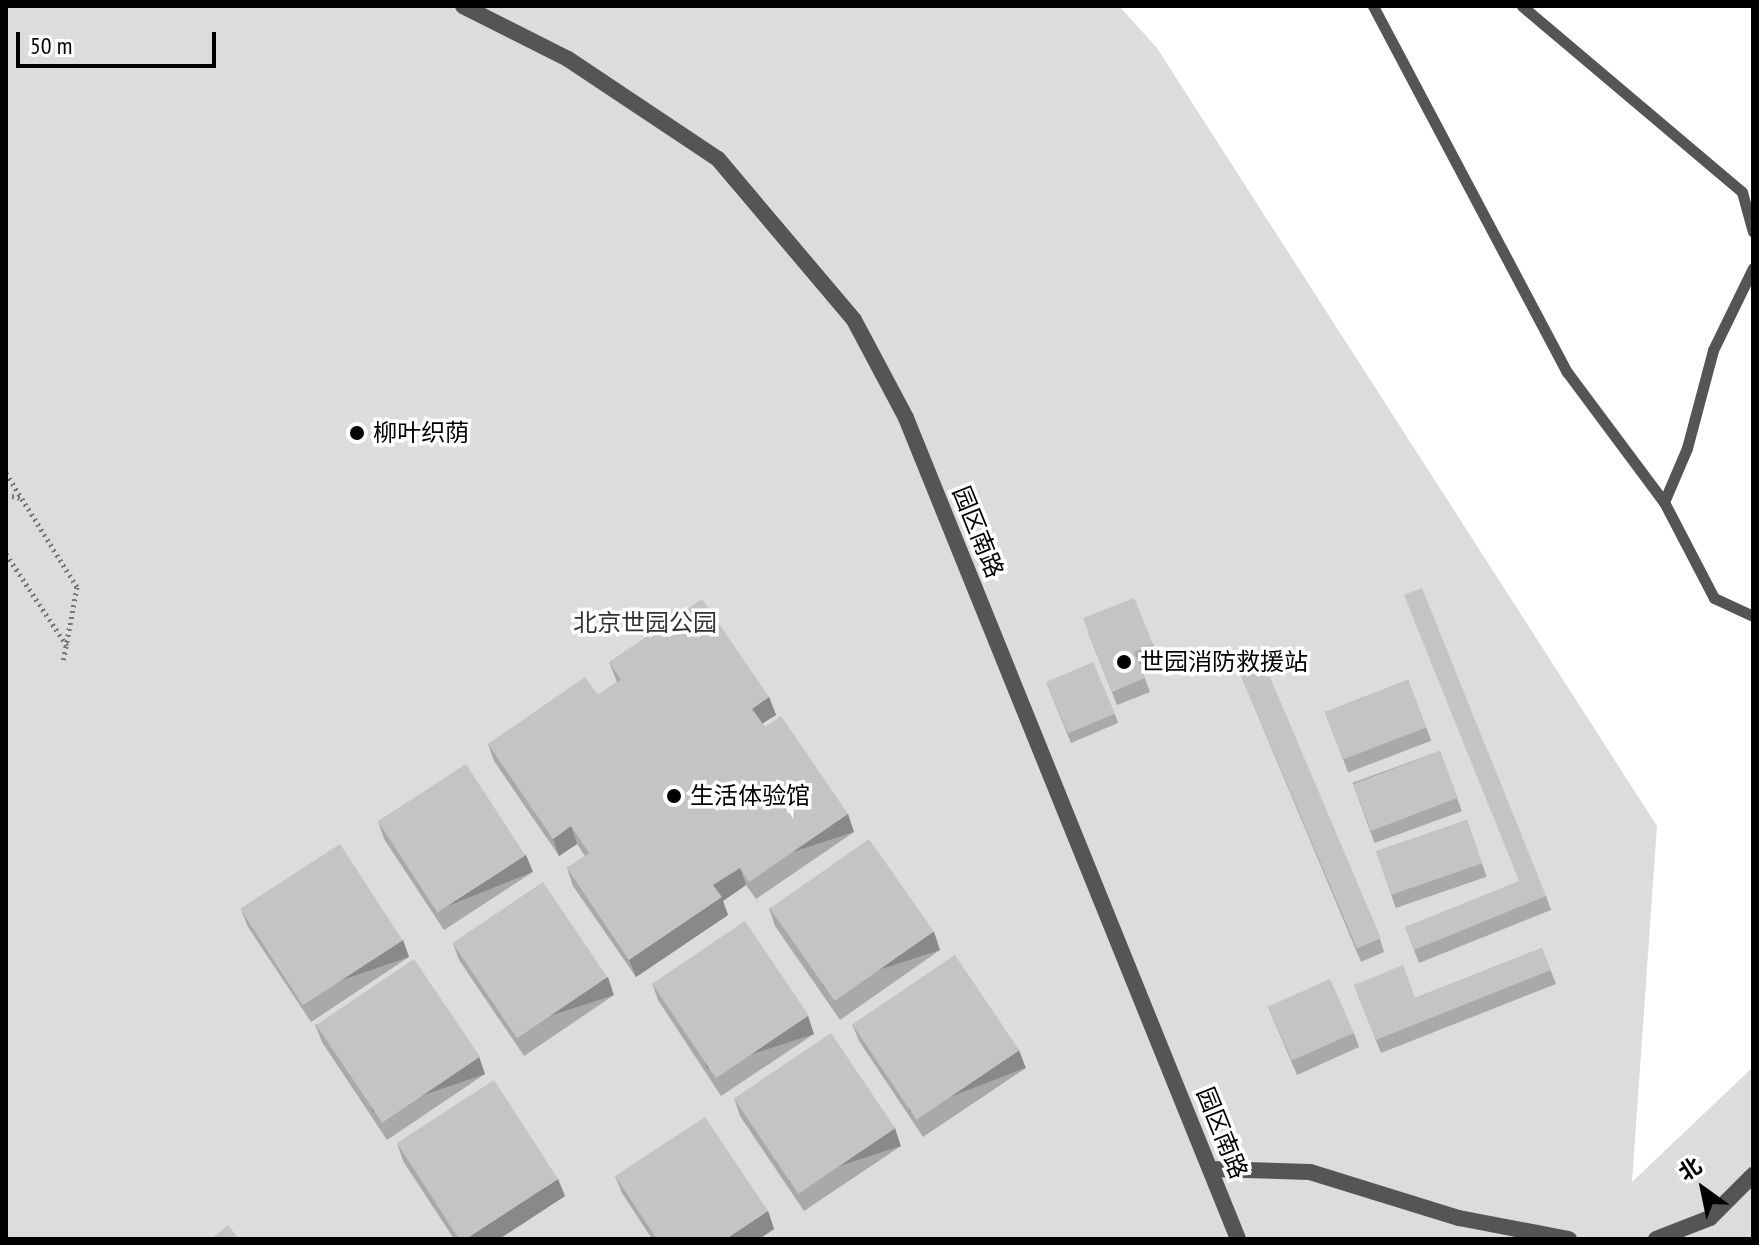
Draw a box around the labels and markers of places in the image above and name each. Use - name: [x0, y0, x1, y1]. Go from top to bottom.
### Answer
- place label: 柳叶织荫: [373, 419, 469, 447]
- marker: 柳叶织荫: [348, 424, 366, 442]
- place label: 世园消防救援站: [1140, 648, 1308, 676]
- marker: 世园消防救援站: [1115, 653, 1133, 671]
- place label: 生活体验馆: [690, 782, 810, 810]
- marker: 生活体验馆: [665, 787, 683, 805]

